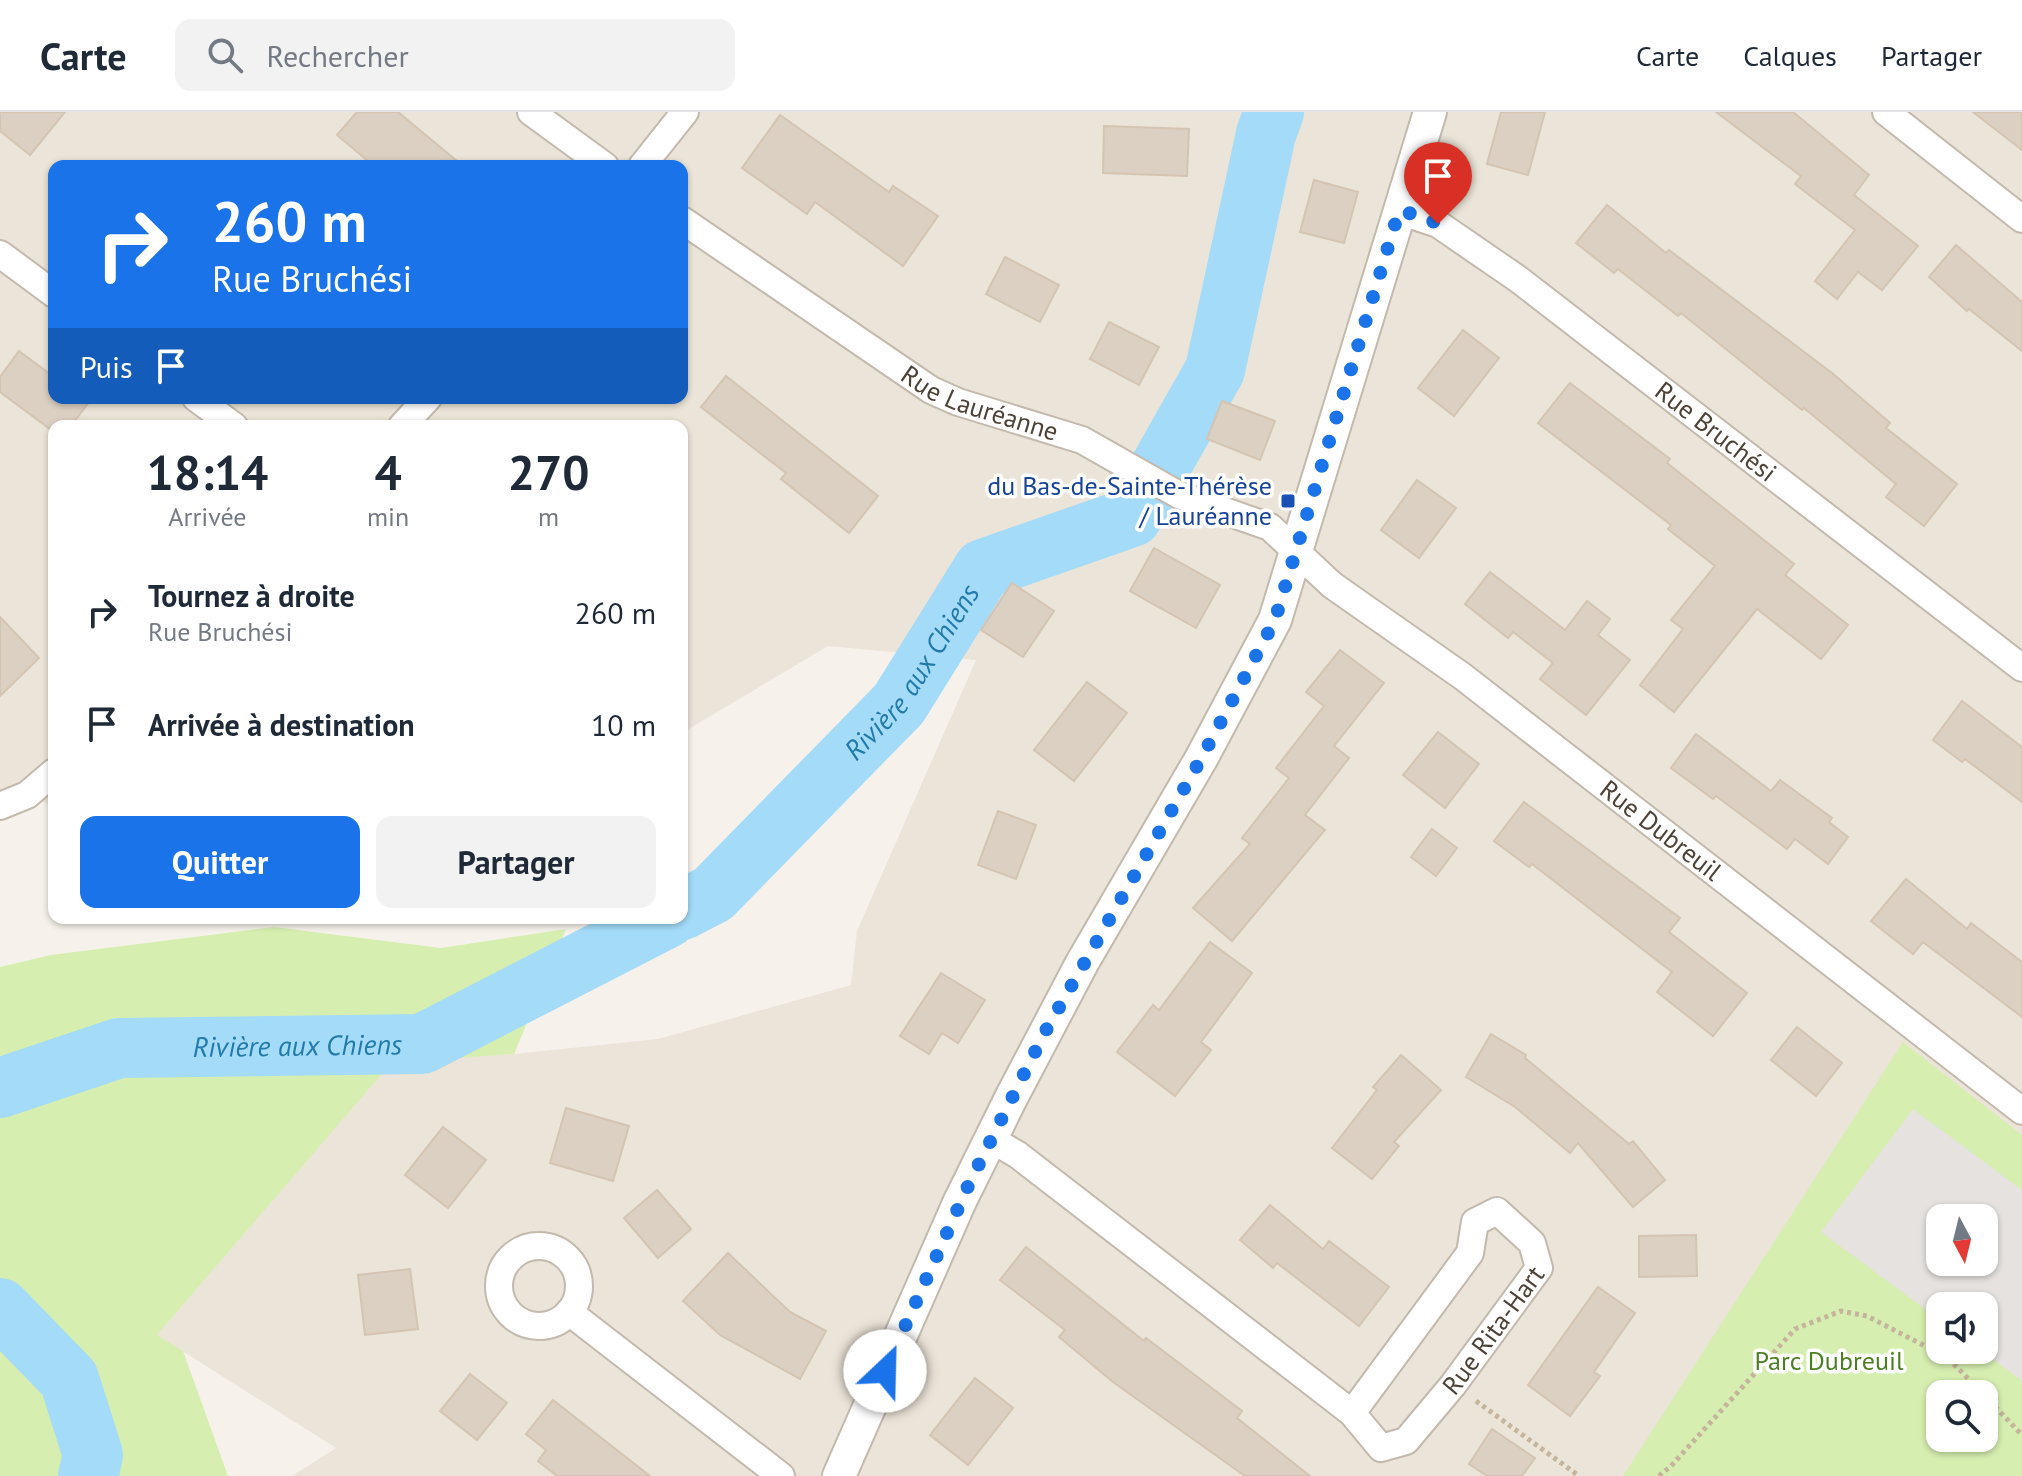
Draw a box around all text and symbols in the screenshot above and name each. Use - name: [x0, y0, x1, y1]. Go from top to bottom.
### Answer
- search box: [175, 19, 735, 91]
- text: Carte: [40, 31, 127, 80]
- icon: search: [203, 33, 247, 77]
- text: Rechercher: [267, 36, 409, 75]
- text: Carte: [1636, 37, 1699, 74]
- text: Calques: [1743, 37, 1837, 74]
- text: Partager: [1881, 37, 1982, 74]
- pin: [1404, 142, 1472, 224]
- icon: arrive: [1416, 154, 1460, 198]
- text: 260 m: [212, 185, 367, 257]
- icon: right: [80, 192, 184, 296]
- text: Rue Bruchési: [212, 255, 412, 302]
- icon: arrive: [149, 344, 193, 388]
- text: Puis: [80, 347, 133, 386]
- street label: Rue Lauréanne: [895, 358, 1062, 448]
- street label: Rue Bruchési: [1649, 374, 1783, 488]
- text: 18:14: [147, 441, 268, 503]
- text: 4: [374, 441, 402, 503]
- text: 270: [508, 441, 589, 503]
- place label: du Bas-de-Sainte-Thérèse / Lauréanne: [987, 469, 1272, 532]
- marker: du Bas-de-Sainte-Thérèse / Lauréanne: [1279, 492, 1297, 510]
- text: Arrivée: [168, 500, 247, 533]
- text: min: [367, 500, 409, 533]
- text: m: [538, 500, 559, 533]
- text: Tournez à droite: [148, 576, 355, 615]
- water label: Rivière aux Chiens: [835, 577, 987, 768]
- icon: right: [80, 590, 124, 634]
- text: 260 m: [575, 593, 656, 632]
- text: Rue Bruchési: [148, 615, 292, 648]
- icon: arrive: [80, 702, 124, 746]
- text: Arrivée à destination: [148, 705, 415, 744]
- text: 10 m: [591, 705, 656, 744]
- street label: Rue Dubreuil: [1594, 772, 1729, 888]
- button: Quitter: [80, 816, 360, 908]
- button: Partager: [376, 816, 656, 908]
- water label: Rivière aux Chiens: [192, 1025, 402, 1065]
- north arrow: [1926, 1204, 1998, 1276]
- map controls: [1926, 1204, 1998, 1452]
- street label: Rue Rita-Hart: [1435, 1259, 1551, 1401]
- button: sound: [1926, 1292, 1998, 1364]
- position arrow: [843, 1329, 927, 1413]
- park label: Parc Dubreuil: [1754, 1344, 1904, 1377]
- button: search: [1926, 1380, 1998, 1452]

